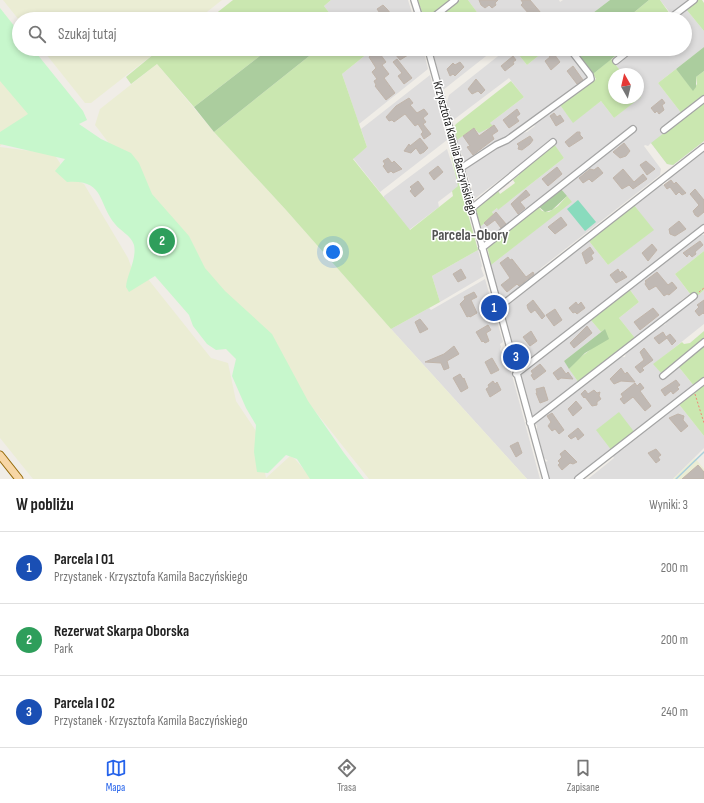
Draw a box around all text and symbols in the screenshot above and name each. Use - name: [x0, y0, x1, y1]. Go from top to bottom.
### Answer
- search box: [12, 12, 692, 56]
- icon: search: [26, 23, 48, 45]
- text: Szukaj tutaj: [58, 25, 116, 44]
- north arrow: [608, 68, 644, 104]
- street label: Krzysztofa Kamila Baczyńskiego: [429, 79, 481, 217]
- pin: 2: [149, 226, 175, 256]
- district label: Parcela-Obory: [432, 226, 509, 245]
- your location: [323, 242, 343, 262]
- pin: 1: [481, 293, 507, 323]
- pin: 3: [503, 342, 529, 372]
- text: W pobliżu: [16, 495, 74, 515]
- text: Wyniki: 3: [649, 497, 688, 513]
- text: Parcela I 01: [54, 550, 114, 569]
- text: 1: [26, 560, 32, 576]
- text: 200 m: [661, 560, 688, 576]
- text: Przystanek · Krzysztofa Kamila Baczyńskiego: [54, 569, 248, 585]
- text: Rezerwat Skarpa Oborska: [54, 622, 189, 641]
- text: 2: [26, 632, 32, 648]
- text: 200 m: [661, 632, 688, 648]
- text: Park: [54, 641, 73, 657]
- text: Parcela I 02: [54, 694, 115, 713]
- text: 3: [26, 704, 32, 720]
- text: 240 m: [661, 704, 688, 720]
- text: Przystanek · Krzysztofa Kamila Baczyńskiego: [54, 713, 248, 729]
- tab: Mapa: [105, 757, 127, 794]
- tab: Trasa: [336, 757, 358, 794]
- tab: Zapisane: [567, 757, 599, 794]

